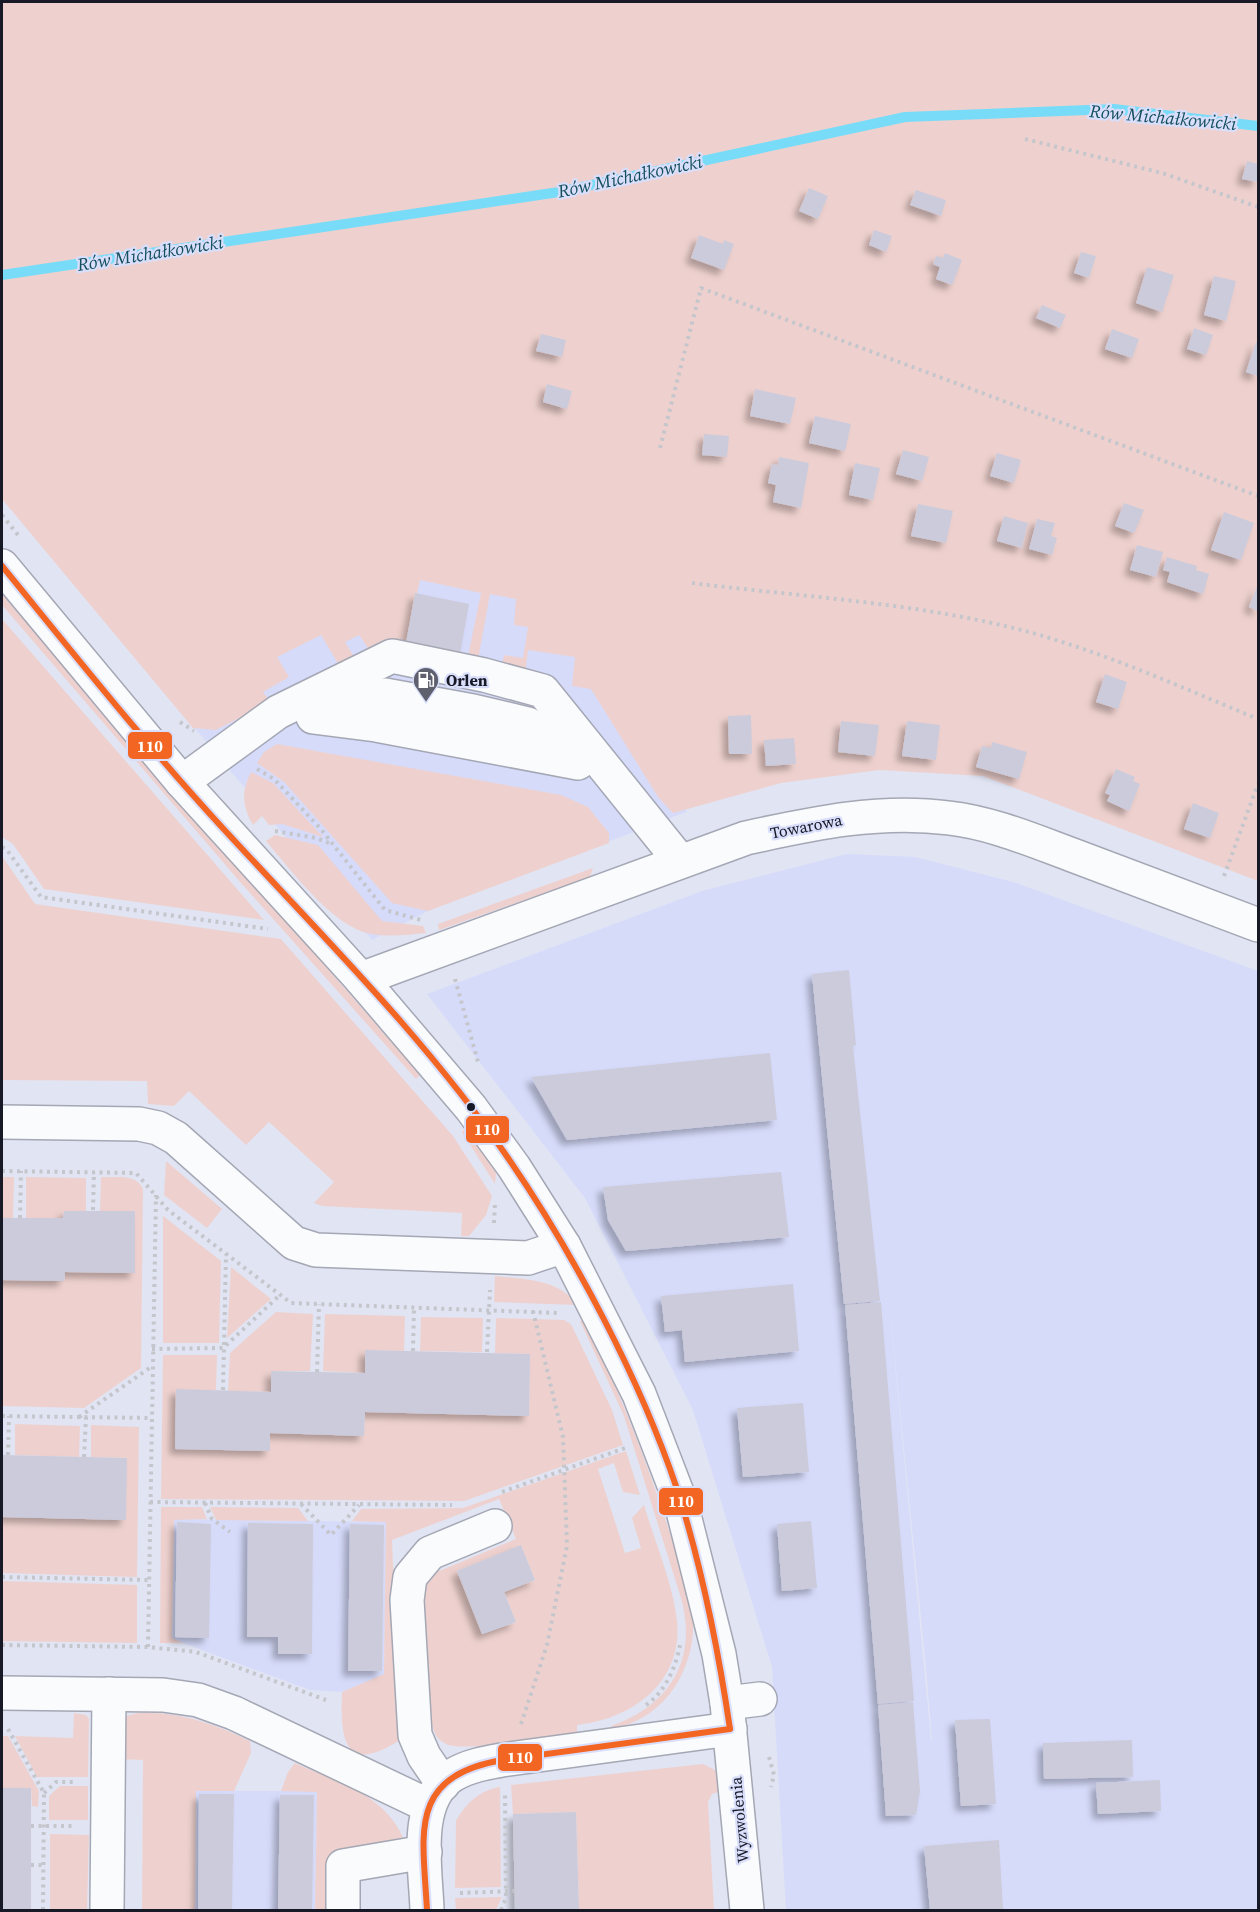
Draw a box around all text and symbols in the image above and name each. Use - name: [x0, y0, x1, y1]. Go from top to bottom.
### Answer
- water label: Rów Michałkowicki: [1087, 98, 1238, 136]
- water label: Rów Michałkowicki: [554, 148, 705, 204]
- water label: Rów Michałkowicki: [74, 229, 225, 277]
- fuel station icon: Orlen: [411, 665, 441, 703]
- place label: Orlen: [446, 669, 488, 691]
- line badge: 110: [127, 731, 173, 760]
- text: 110: [137, 735, 163, 757]
- street label: Towarowa: [768, 808, 845, 844]
- unlabelled marker: [465, 1101, 477, 1113]
- line badge: 110: [465, 1115, 510, 1144]
- text: 110: [474, 1118, 500, 1140]
- line badge: 110: [658, 1487, 704, 1516]
- text: 110: [668, 1490, 694, 1512]
- line badge: 110: [497, 1743, 543, 1772]
- text: 110: [507, 1746, 533, 1768]
- street label: Wyzwolenia: [724, 1775, 754, 1864]

